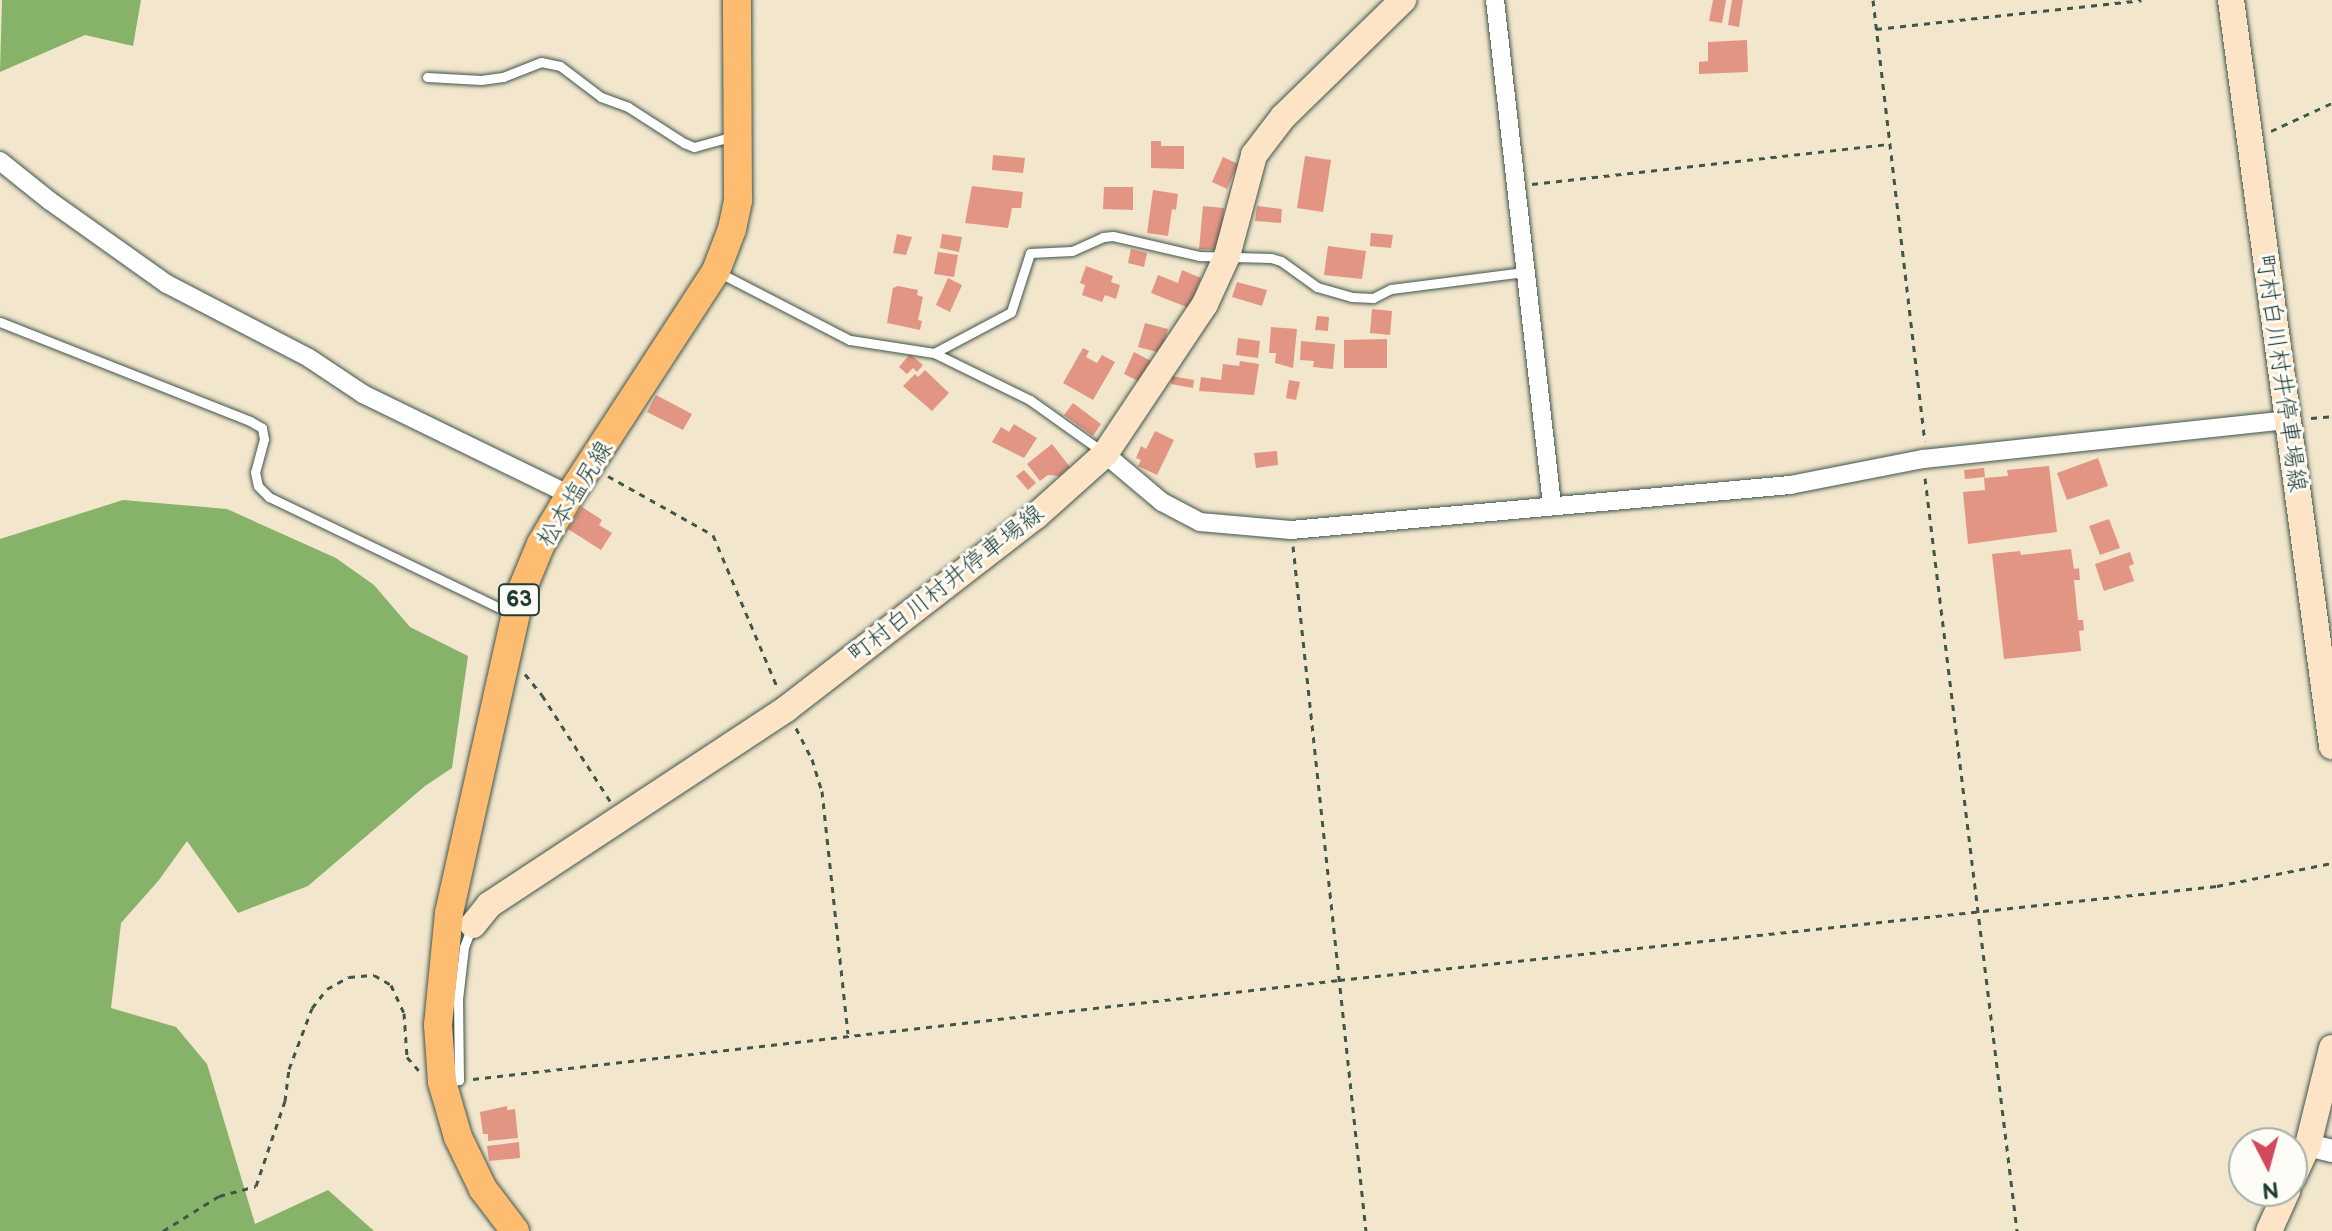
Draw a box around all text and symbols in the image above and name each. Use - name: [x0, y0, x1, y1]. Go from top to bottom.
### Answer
- street label: 町村白川村井停車場線: [2250, 252, 2312, 494]
- street label: 松本塩尻線: [531, 435, 619, 553]
- street label: 町村白川村井停車場線: [843, 499, 1049, 669]
- road number: 63: [497, 582, 541, 618]
- north arrow: [2228, 1127, 2308, 1207]
- text: N: [2261, 1175, 2280, 1204]

